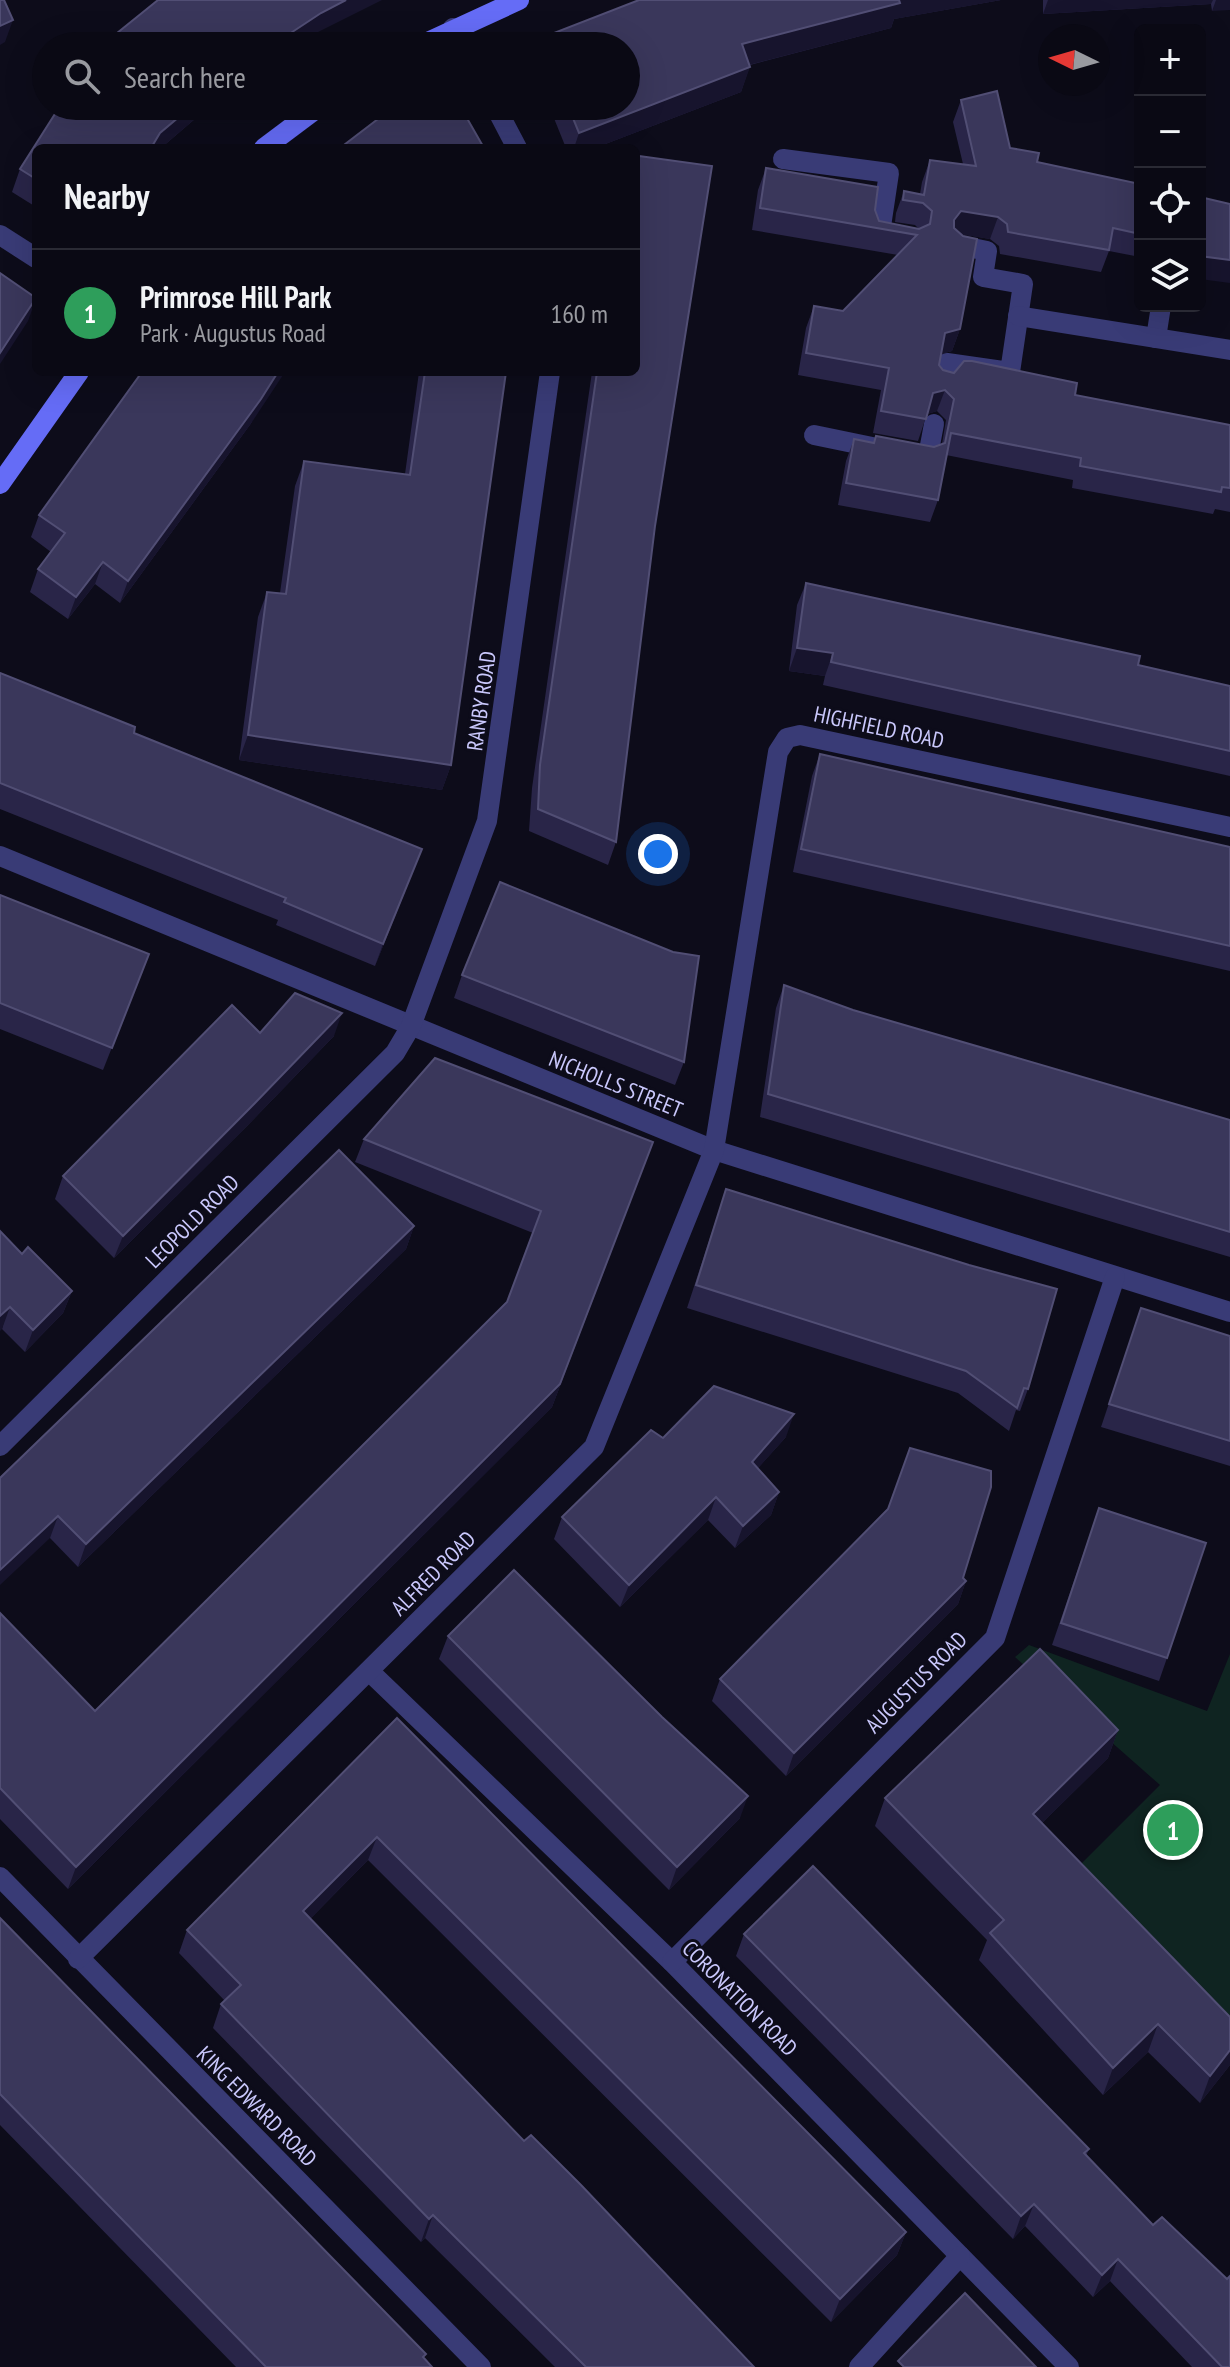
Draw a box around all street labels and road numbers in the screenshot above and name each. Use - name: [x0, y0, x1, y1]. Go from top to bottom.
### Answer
- street label: RANBY ROAD: [460, 649, 502, 753]
- street label: HIGHFIELD ROAD: [812, 700, 946, 754]
- street label: NICHOLLS STREET: [545, 1044, 687, 1124]
- street label: LEOPOLD ROAD: [139, 1168, 245, 1274]
- street label: ALFRED ROAD: [385, 1525, 481, 1621]
- street label: AUGUSTUS ROAD: [859, 1625, 973, 1739]
- street label: CORONATION ROAD: [676, 1934, 804, 2062]
- street label: KING EDWARD ROAD: [191, 2040, 323, 2172]

